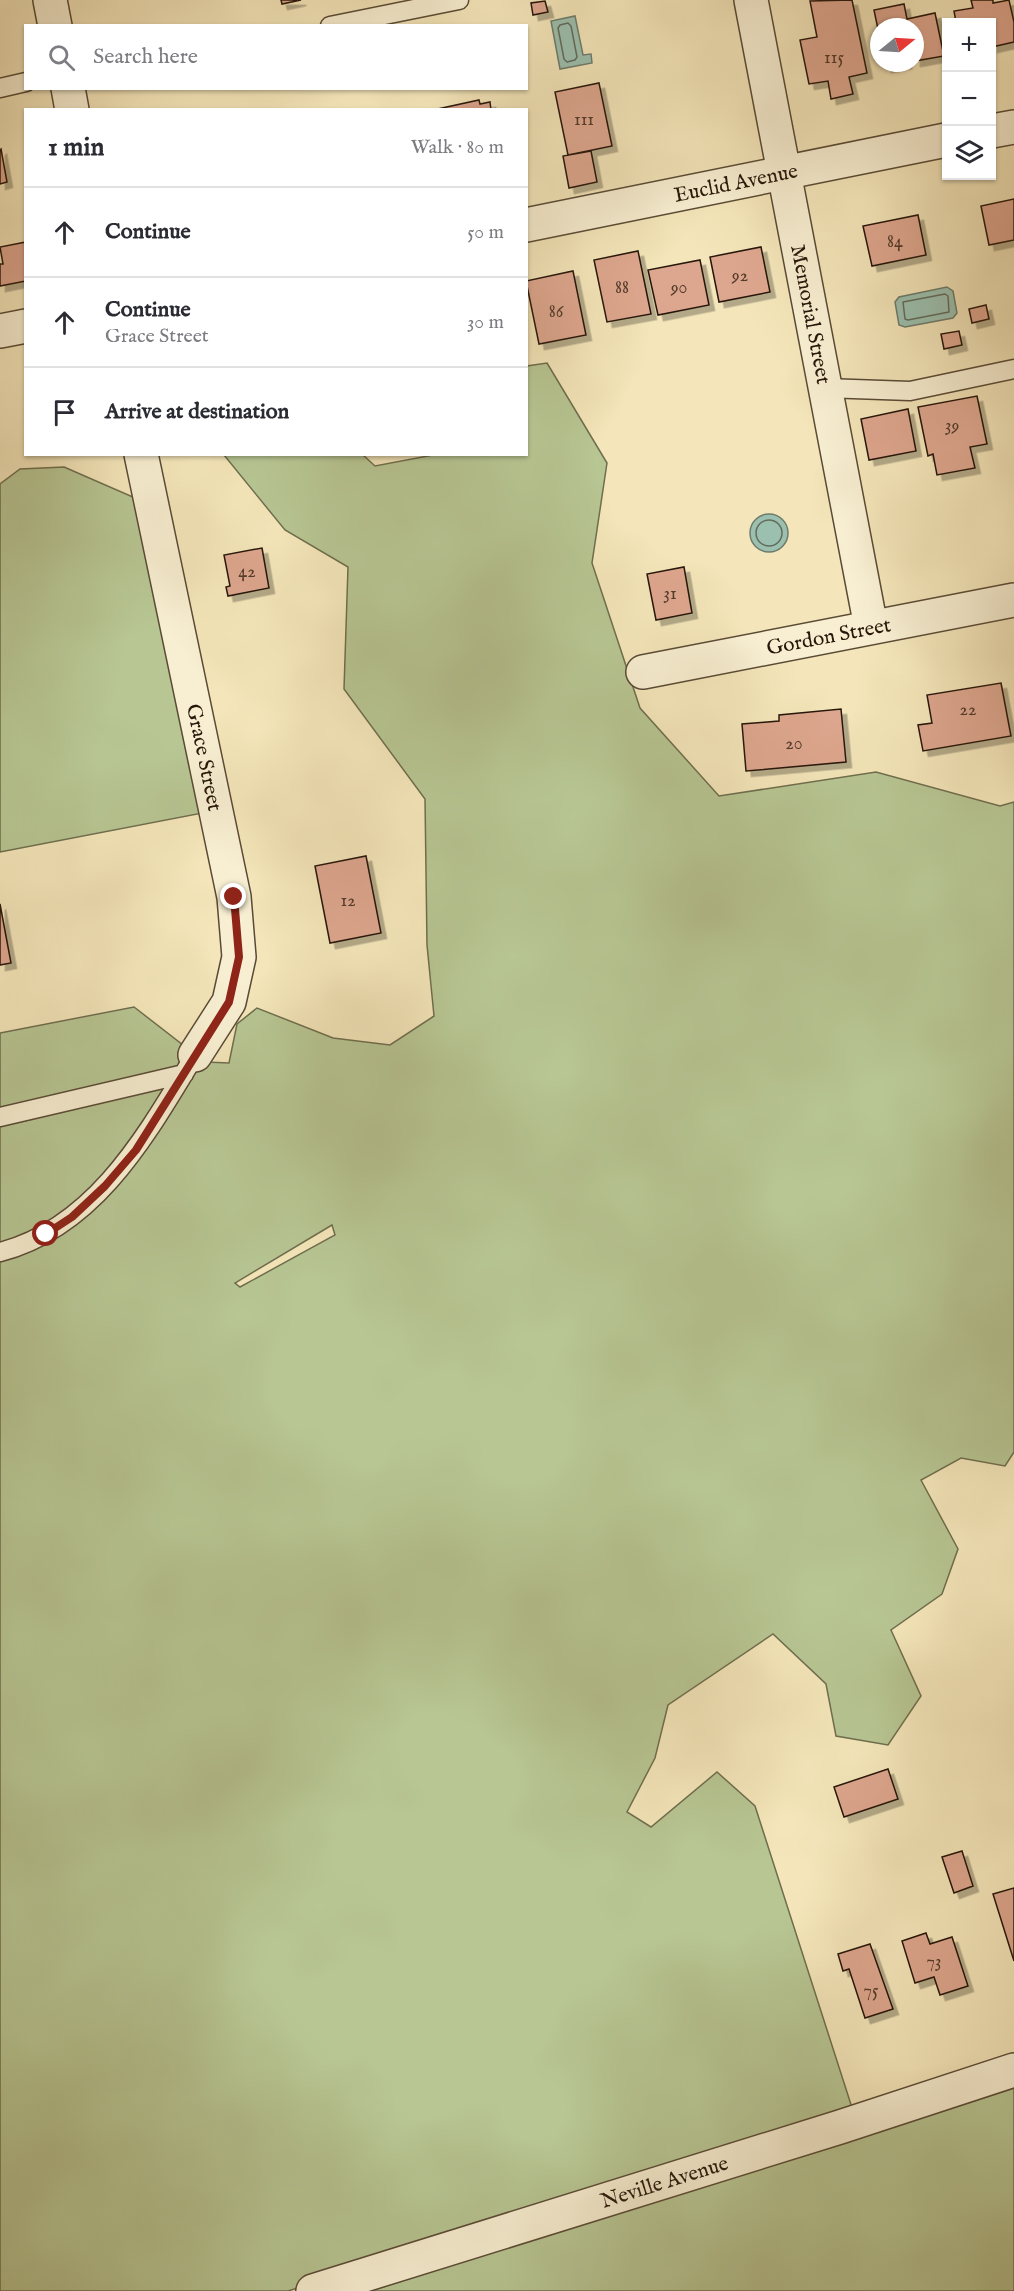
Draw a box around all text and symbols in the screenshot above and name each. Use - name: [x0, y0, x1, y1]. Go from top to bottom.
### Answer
- north arrow: [870, 18, 924, 72]
- map controls: [942, 18, 996, 180]
- button: +: [942, 18, 996, 72]
- search box: [24, 24, 528, 90]
- icon: search: [45, 41, 78, 74]
- text: Search here: [93, 43, 198, 71]
- house number: 115: [824, 47, 844, 70]
- button: −: [942, 72, 996, 126]
- house number: 111: [574, 109, 594, 132]
- button: layers: [942, 126, 996, 180]
- text: 1 min: [48, 131, 104, 164]
- text: Walk · 80 m: [411, 135, 504, 160]
- street label: Euclid Avenue: [672, 158, 801, 210]
- icon: ahead: [48, 216, 81, 249]
- text: Continue: [105, 218, 191, 246]
- text: 50 m: [467, 220, 504, 245]
- house number: 84: [887, 231, 903, 254]
- street label: Memorial Street: [783, 242, 836, 387]
- house number: 92: [731, 265, 748, 288]
- house number: 88: [615, 277, 629, 300]
- house number: 90: [670, 277, 687, 300]
- text: Continue: [105, 296, 191, 324]
- house number: 86: [549, 301, 564, 324]
- icon: ahead: [48, 306, 81, 339]
- text: 30 m: [467, 310, 504, 335]
- text: Grace Street: [105, 324, 209, 349]
- icon: arrive: [48, 396, 81, 429]
- text: Arrive at destination: [105, 398, 289, 426]
- house number: 39: [945, 415, 959, 438]
- house number: 42: [238, 561, 256, 584]
- house number: 31: [663, 583, 677, 606]
- street label: Gordon Street: [764, 612, 893, 663]
- house number: 22: [960, 699, 976, 722]
- street label: Grace Street: [179, 702, 228, 814]
- house number: 20: [785, 733, 803, 756]
- route end: [220, 883, 246, 909]
- house number: 12: [340, 890, 356, 913]
- route start: [32, 1220, 58, 1246]
- house number: 73: [926, 1951, 942, 1974]
- house number: 75: [864, 1980, 879, 2003]
- street label: Neville Avenue: [598, 2150, 732, 2216]

